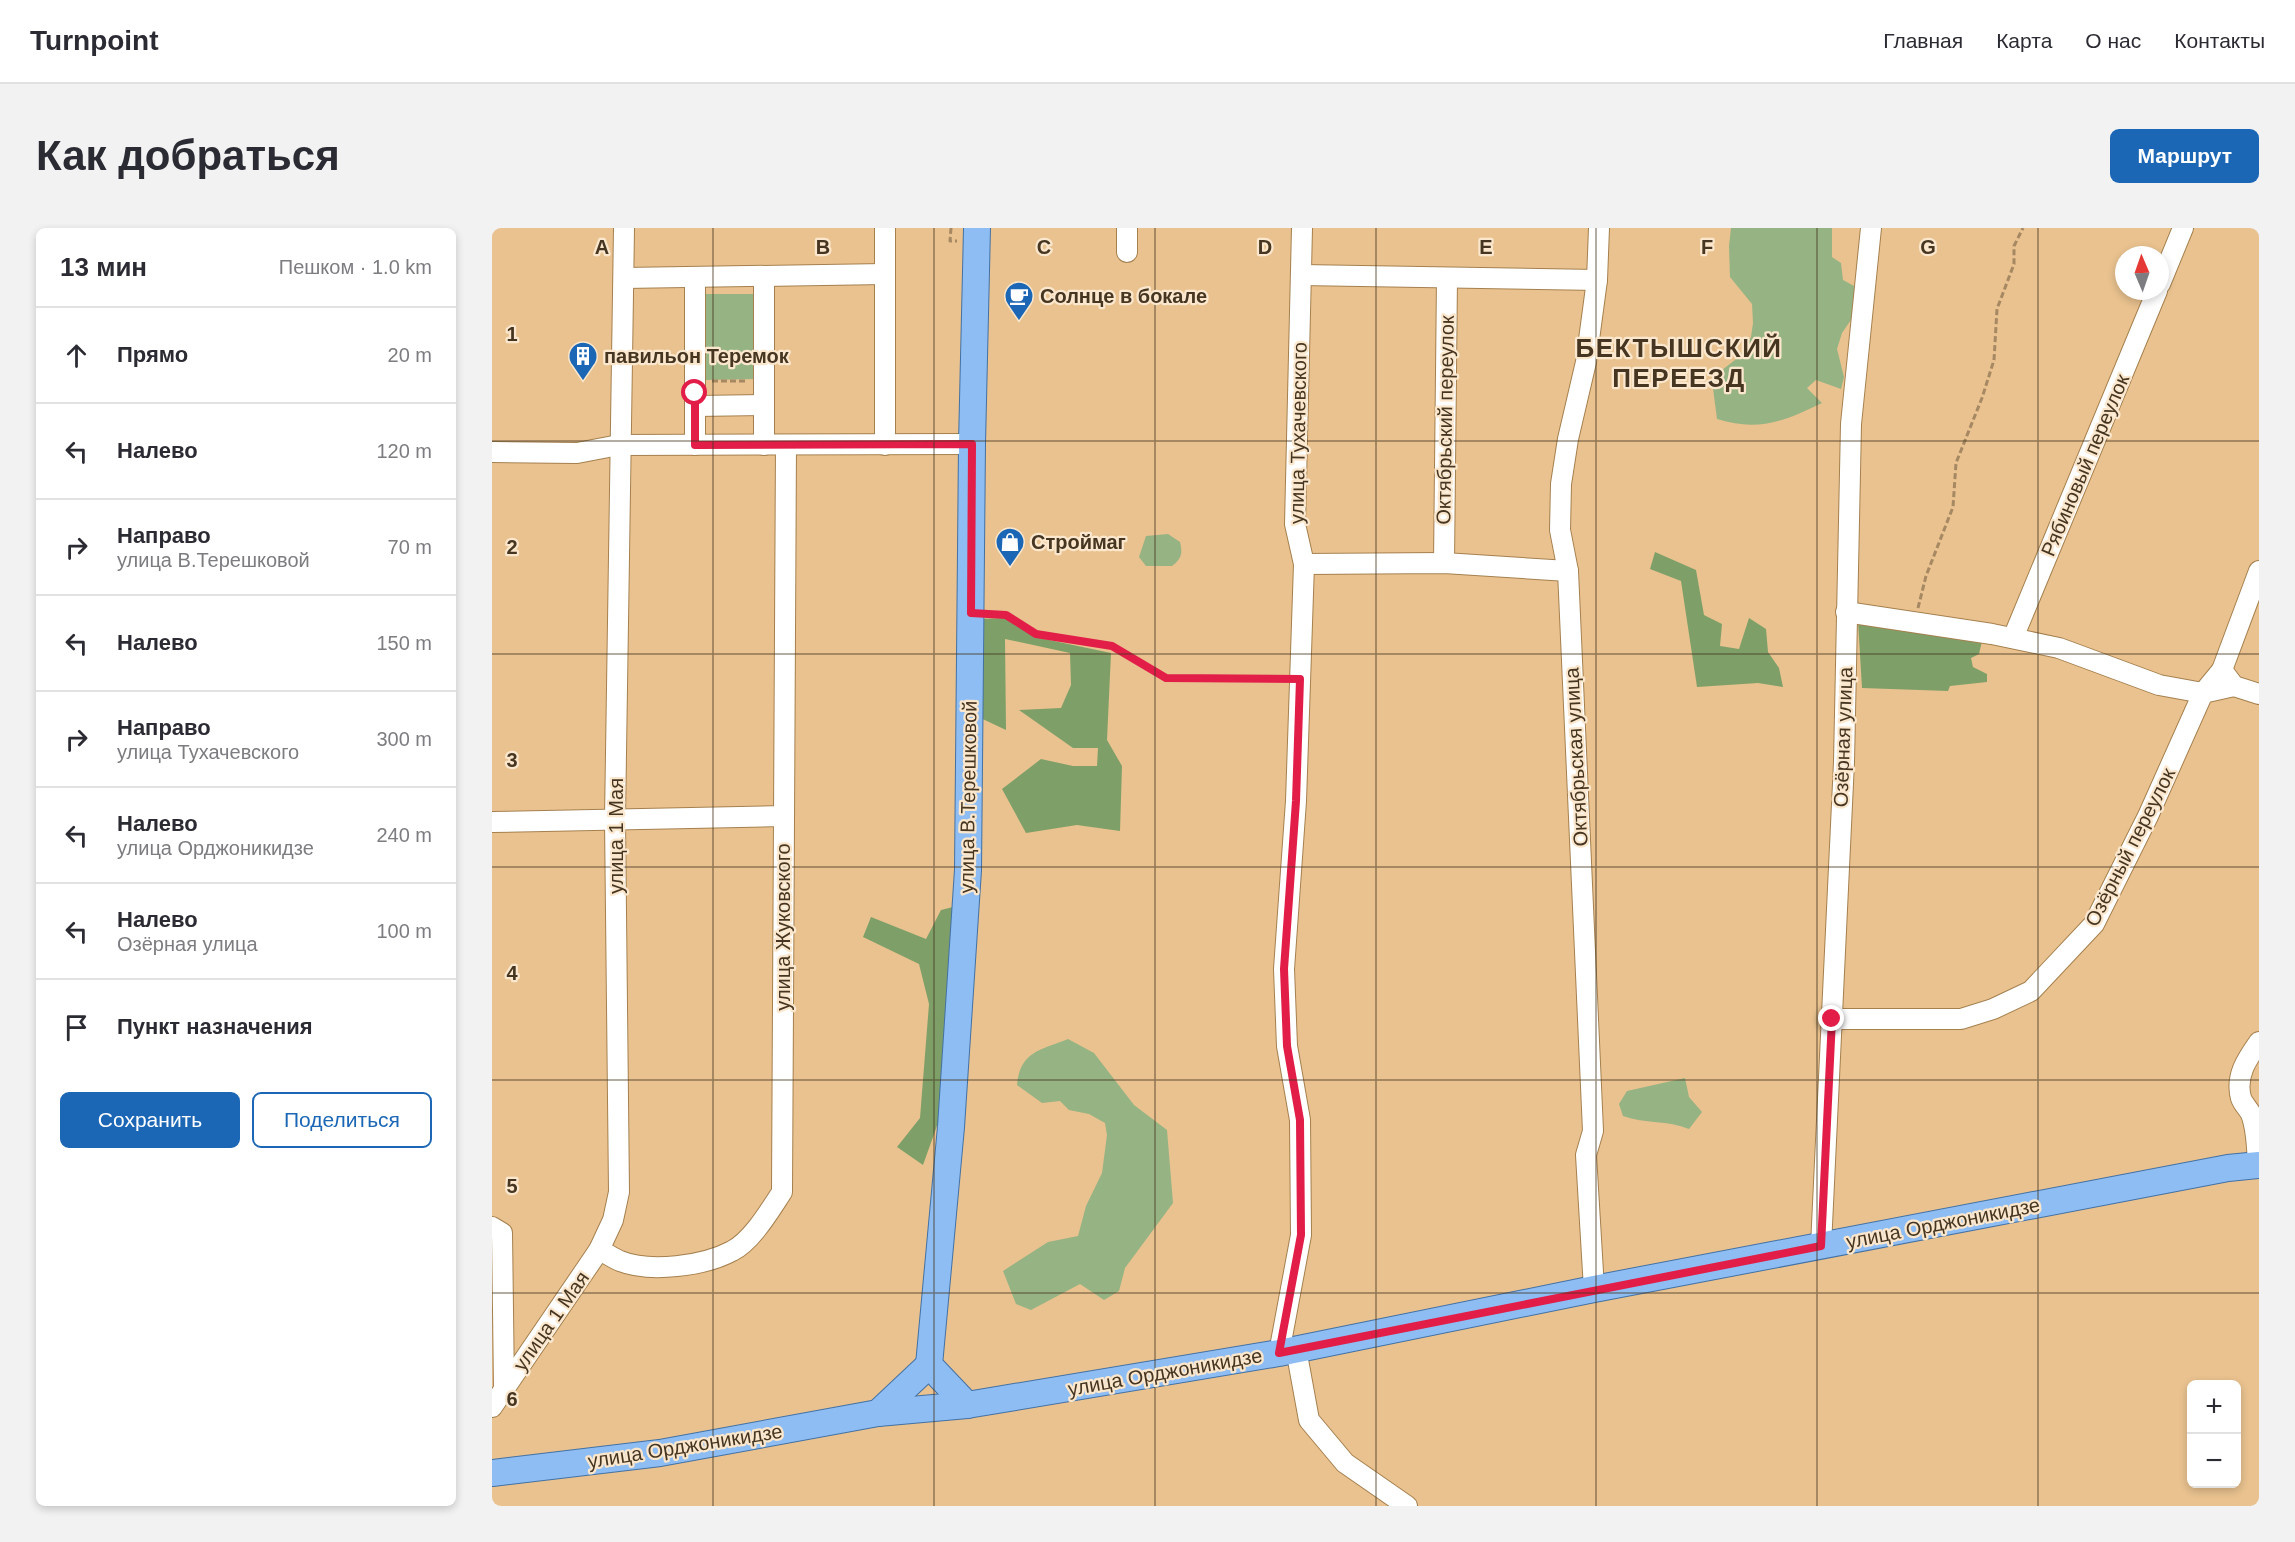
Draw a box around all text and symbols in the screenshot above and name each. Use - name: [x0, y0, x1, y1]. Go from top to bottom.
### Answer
- text: Turnpoint: [30, 25, 159, 56]
- text: Главная: [1883, 29, 1963, 52]
- text: Карта: [1996, 29, 2052, 52]
- text: О нас: [2085, 29, 2141, 52]
- text: Контакты: [2174, 29, 2265, 52]
- button: Маршрут: [2110, 129, 2259, 183]
- text: Как добраться: [36, 132, 340, 179]
- text: A: [595, 236, 609, 258]
- text: B: [816, 236, 830, 258]
- text: C: [1037, 236, 1051, 258]
- text: D: [1258, 236, 1272, 258]
- text: E: [1479, 236, 1493, 258]
- text: F: [1701, 236, 1713, 258]
- text: G: [1920, 236, 1936, 258]
- north arrow: [2115, 246, 2169, 300]
- text: 13 мин: [60, 252, 147, 282]
- text: Пешком · 1.0 km: [279, 256, 432, 278]
- cafe icon: Солнце в бокале: [1003, 280, 1035, 322]
- place label: Солнце в бокале: [1040, 285, 1207, 307]
- street label: Октябрьский переулок: [1432, 315, 1458, 525]
- text: 1: [506, 323, 518, 345]
- district label: БЕКТЫШСКИЙ ПЕРЕЕЗД: [1575, 333, 1783, 393]
- icon: ahead: [60, 339, 93, 372]
- building icon: павильон Теремок: [567, 340, 599, 382]
- text: Прямо: [117, 342, 188, 367]
- street label: улица Тухачевского: [1285, 342, 1311, 524]
- text: 20 m: [388, 344, 432, 366]
- place label: павильон Теремок: [604, 345, 790, 367]
- street label: Рябиновый переулок: [2037, 371, 2133, 559]
- route start: [681, 379, 707, 405]
- icon: left: [60, 435, 93, 468]
- text: Налево: [117, 438, 198, 463]
- text: 120 m: [376, 440, 432, 462]
- text: Направо: [117, 523, 211, 548]
- shop icon: Строймаг: [994, 526, 1026, 568]
- icon: right: [60, 531, 93, 564]
- place label: Строймаг: [1031, 531, 1126, 553]
- text: 70 m: [388, 536, 432, 558]
- text: 2: [506, 536, 518, 558]
- text: улица В.Терешковой: [117, 549, 310, 571]
- icon: left: [60, 627, 93, 660]
- text: Налево: [117, 630, 198, 655]
- text: 150 m: [376, 632, 432, 654]
- street label: Октябрьская улица: [1560, 666, 1592, 847]
- street label: Озёрная улица: [1830, 666, 1856, 808]
- street label: улица В.Терешковой: [955, 700, 981, 894]
- text: Направо: [117, 715, 211, 740]
- icon: right: [60, 723, 93, 756]
- text: 300 m: [376, 728, 432, 750]
- text: улица Тухачевского: [117, 741, 299, 763]
- text: 3: [506, 749, 518, 771]
- street label: Озёрный переулок: [2081, 764, 2180, 930]
- street label: улица 1 Мая: [605, 778, 627, 894]
- text: Налево: [117, 811, 198, 836]
- icon: left: [60, 819, 93, 852]
- text: 240 m: [376, 824, 432, 846]
- text: улица Орджоникидзе: [117, 837, 314, 859]
- street label: улица Жуковского: [772, 843, 794, 1011]
- text: Налево: [117, 907, 198, 932]
- icon: left: [60, 915, 93, 948]
- text: 100 m: [376, 920, 432, 942]
- text: Озёрная улица: [117, 933, 258, 955]
- text: 4: [506, 962, 518, 984]
- route end: [1818, 1005, 1844, 1031]
- icon: arrive: [60, 1011, 93, 1044]
- text: Пункт назначения: [117, 1014, 313, 1039]
- button: Сохранить: [60, 1092, 240, 1148]
- button: Поделиться: [252, 1092, 432, 1148]
- text: 5: [506, 1175, 518, 1197]
- street label: улица Орджоникидзе: [1844, 1193, 2042, 1253]
- street label: улица 1 Мая: [509, 1267, 593, 1375]
- street label: улица Орджоникидзе: [1066, 1344, 1264, 1400]
- map controls: [2187, 1380, 2241, 1488]
- button: +: [2187, 1380, 2241, 1434]
- text: 6: [506, 1388, 518, 1410]
- street label: улица Орджоникидзе: [586, 1420, 784, 1472]
- button: −: [2187, 1434, 2241, 1488]

